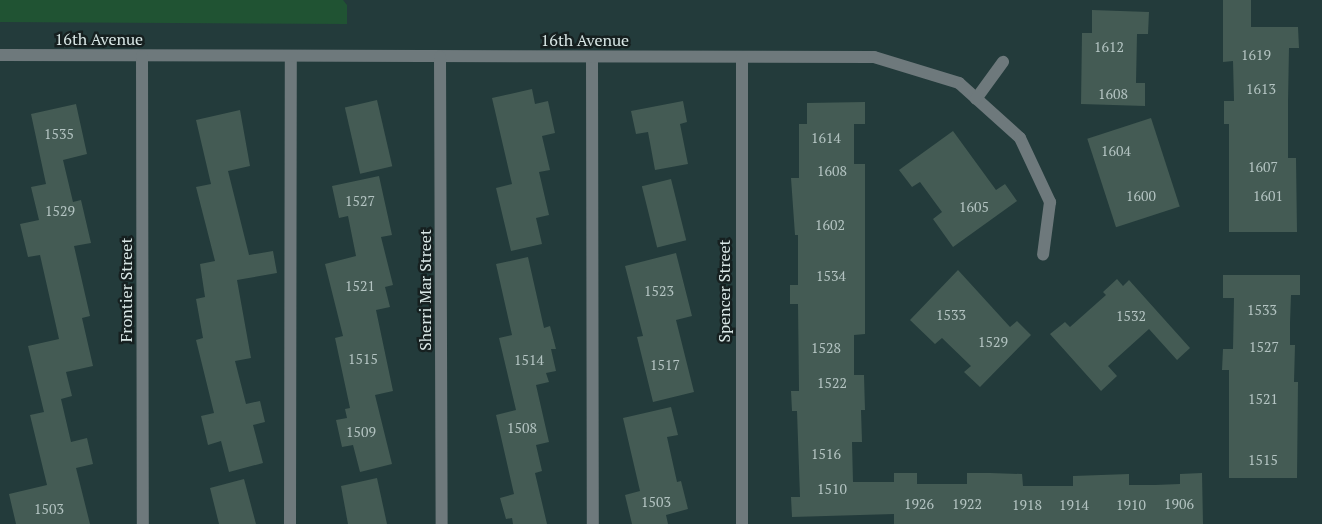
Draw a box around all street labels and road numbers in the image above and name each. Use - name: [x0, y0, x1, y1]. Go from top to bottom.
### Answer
- street label: 16th Avenue: [55, 29, 143, 49]
- street label: 16th Avenue: [541, 30, 629, 50]
- street label: Sherri Mar Street: [415, 229, 435, 351]
- street label: Frontier Street: [116, 238, 136, 342]
- street label: Spencer Street: [714, 239, 734, 343]

